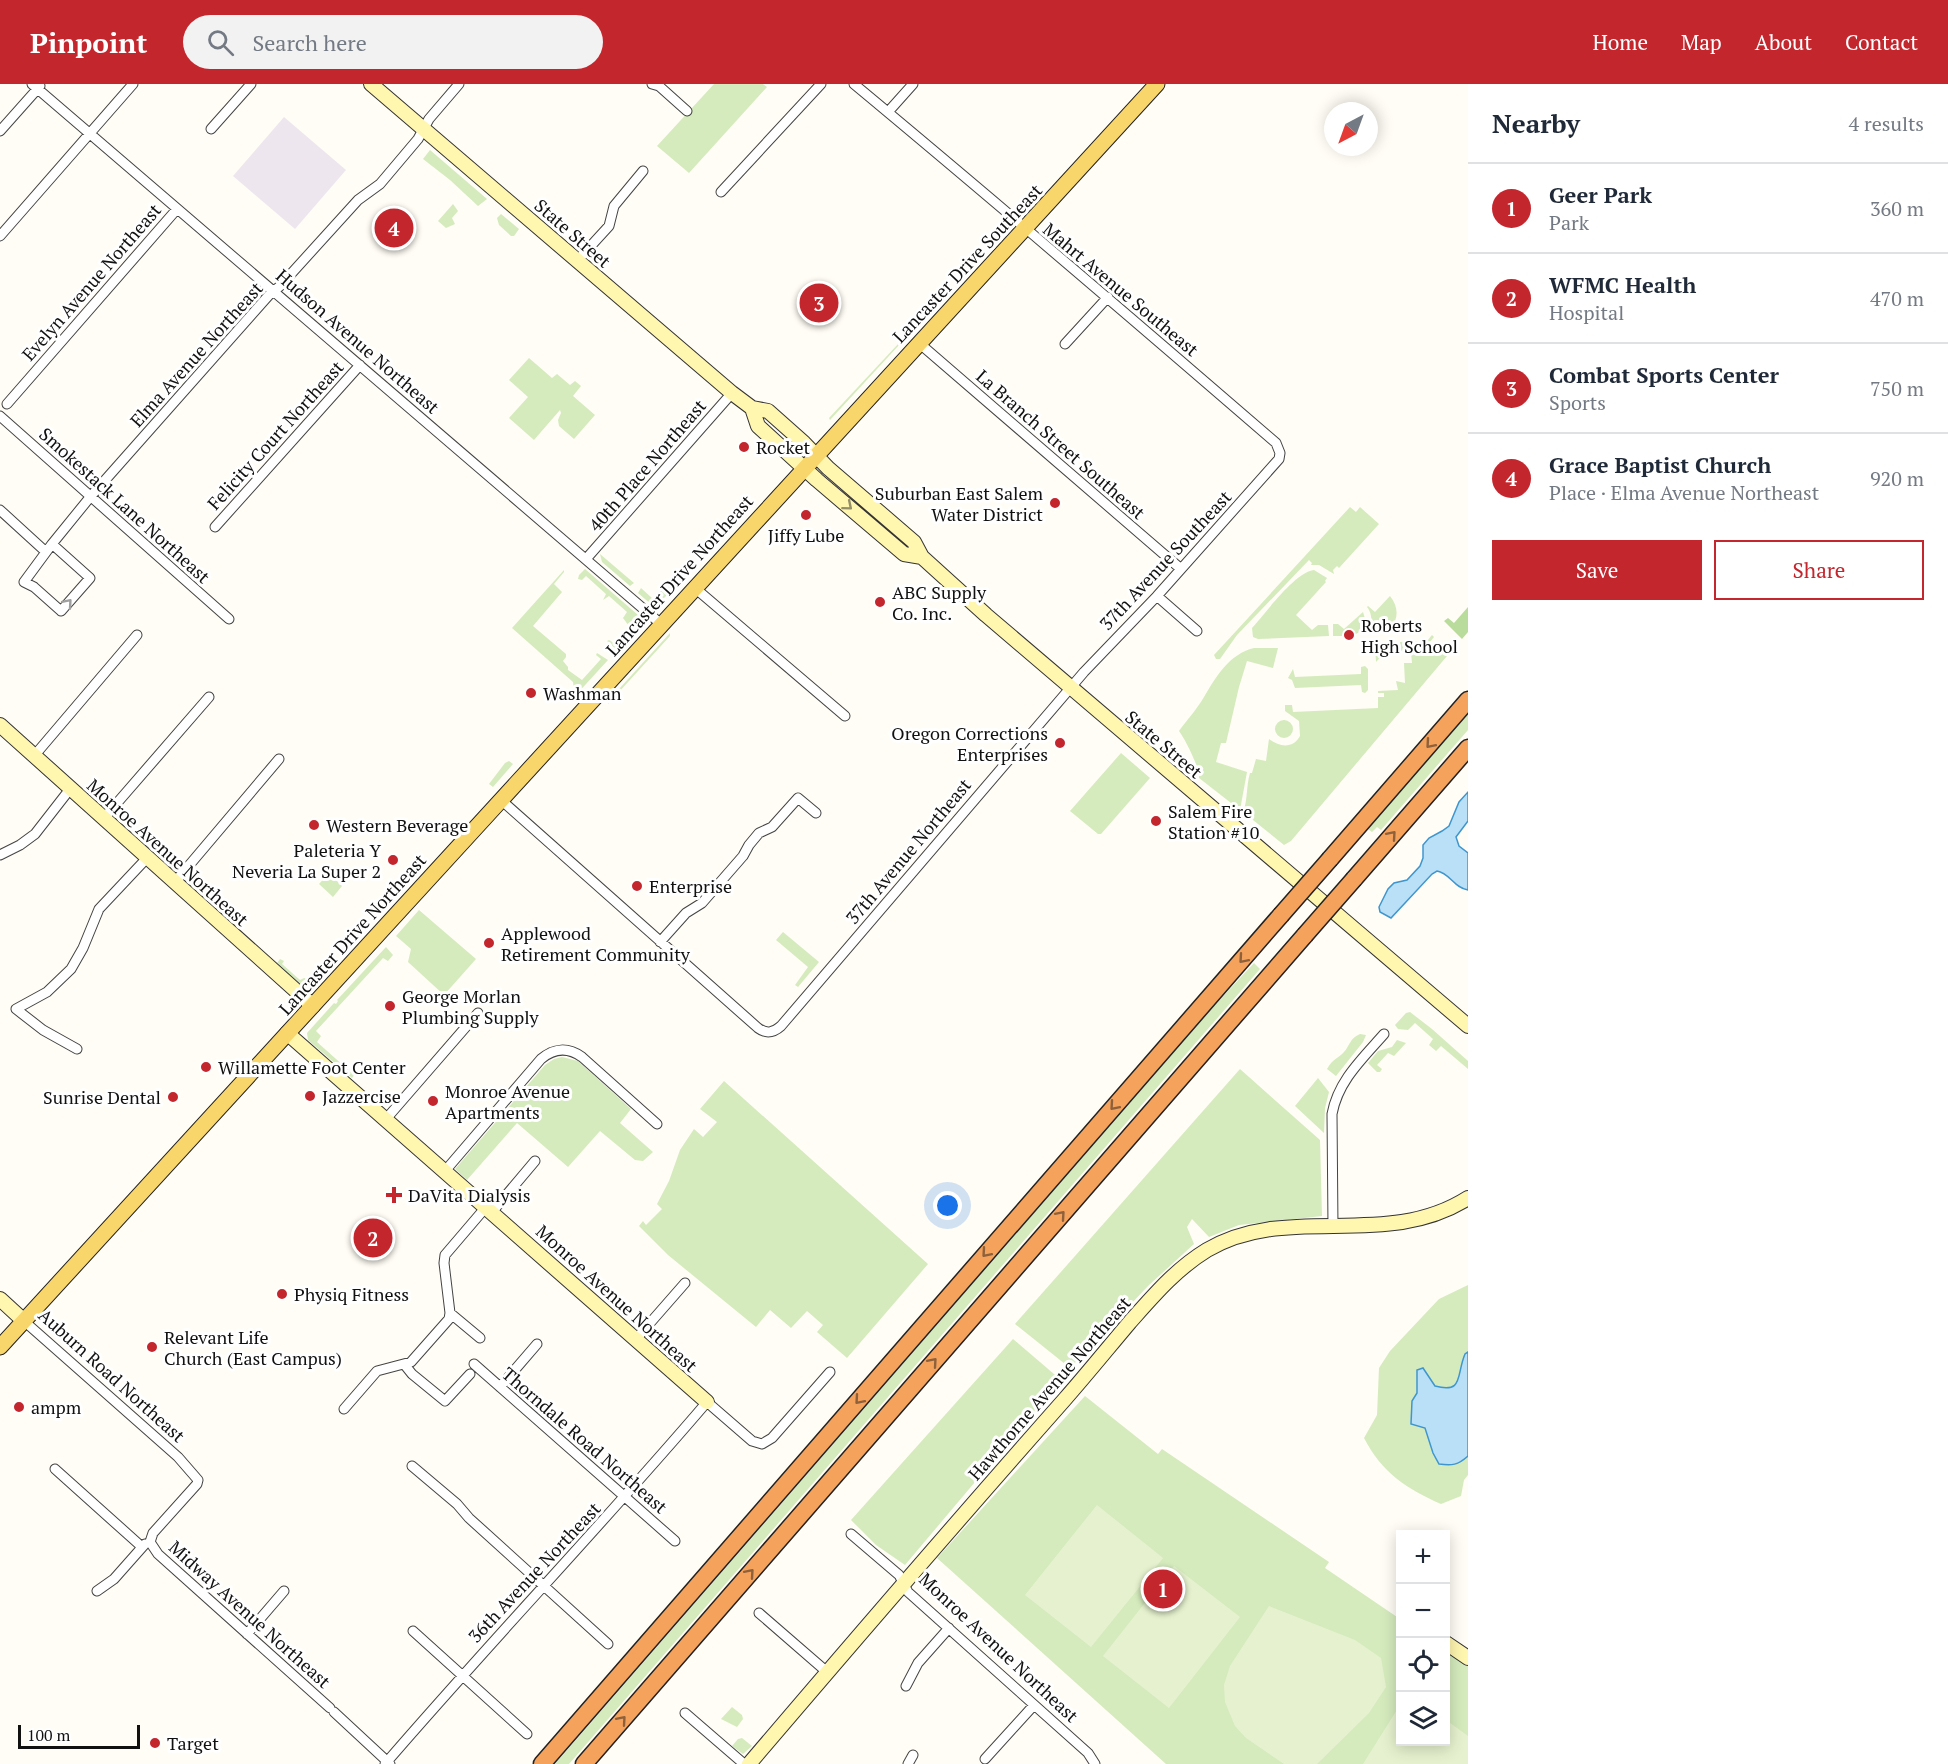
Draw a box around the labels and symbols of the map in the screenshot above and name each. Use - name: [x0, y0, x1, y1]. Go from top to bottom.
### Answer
- north arrow: [1324, 102, 1378, 156]
- street label: Lancaster Drive Southeast: [887, 178, 1047, 348]
- street label: State Street: [530, 193, 616, 273]
- street label: Evelyn Avenue Northeast: [16, 198, 166, 366]
- pin: 4: [374, 206, 414, 250]
- street label: Mahrt Avenue Southeast: [1038, 217, 1204, 361]
- street label: Hudson Avenue Northeast: [271, 263, 445, 419]
- street label: Elma Avenue Northeast: [124, 276, 268, 432]
- pin: 3: [800, 280, 838, 326]
- street label: Felicity Court Northeast: [202, 355, 349, 515]
- street label: La Branch Street Southeast: [971, 364, 1151, 524]
- street label: 40th Place Northeast: [583, 394, 711, 536]
- street label: Smokestack Lane Northeast: [35, 422, 216, 588]
- place label: Rocket: [756, 435, 811, 459]
- marker: Rocket: [737, 440, 751, 454]
- place label: Suburban East Salem Water District: [875, 481, 1043, 526]
- street label: 37th Avenue Southeast: [1094, 485, 1236, 635]
- street label: Lancaster Drive Northeast: [600, 489, 758, 661]
- marker: Suburban East Salem Water District: [1048, 496, 1062, 510]
- one-way arrow: [841, 499, 852, 510]
- marker: Jiffy Lube: [799, 508, 813, 522]
- place label: Jiffy Lube: [768, 523, 844, 547]
- place label: ABC Supply Co. Inc.: [892, 580, 987, 625]
- marker: ABC Supply Co. Inc.: [873, 595, 887, 609]
- one-way arrow: [61, 600, 72, 610]
- place label: Roberts High School: [1361, 613, 1458, 658]
- marker: Roberts High School: [1342, 628, 1356, 642]
- place label: Washman: [543, 681, 622, 705]
- marker: Washman: [524, 686, 538, 700]
- street label: State Street: [1120, 705, 1208, 783]
- place label: Oregon Corrections Enterprises: [891, 721, 1048, 766]
- marker: Oregon Corrections Enterprises: [1053, 736, 1067, 750]
- one-way arrow: [1426, 737, 1437, 748]
- street label: Monroe Avenue Northeast: [82, 773, 254, 931]
- street label: 37th Avenue Northeast: [840, 773, 976, 929]
- place label: Salem Fire Station #10: [1168, 799, 1259, 844]
- place label: Western Beverage: [326, 813, 468, 837]
- marker: Salem Fire Station #10: [1149, 814, 1163, 828]
- marker: Western Beverage: [307, 818, 321, 832]
- one-way arrow: [1385, 831, 1396, 842]
- place label: Paleteria Y Neveria La Super 2: [232, 838, 381, 883]
- street label: Lancaster Drive Northeast: [273, 848, 431, 1020]
- marker: Paleteria Y Neveria La Super 2: [386, 853, 400, 867]
- place label: Enterprise: [649, 874, 732, 898]
- marker: Enterprise: [630, 879, 644, 893]
- place label: Applewood Retirement Community: [501, 921, 691, 966]
- marker: Applewood Retirement Community: [482, 936, 496, 950]
- one-way arrow: [1239, 952, 1250, 963]
- place label: George Morlan Plumbing Supply: [402, 984, 540, 1029]
- marker: George Morlan Plumbing Supply: [383, 999, 397, 1013]
- place label: Willamette Foot Center: [218, 1055, 406, 1079]
- marker: Willamette Foot Center: [199, 1060, 213, 1074]
- place label: Monroe Avenue Apartments: [445, 1079, 570, 1124]
- place label: Jazzercise: [322, 1084, 401, 1108]
- place label: Sunrise Dental: [43, 1085, 161, 1109]
- marker: Jazzercise: [303, 1089, 317, 1103]
- marker: Sunrise Dental: [166, 1090, 180, 1104]
- marker: Monroe Avenue Apartments: [426, 1094, 440, 1108]
- one-way arrow: [1111, 1099, 1122, 1110]
- place label: DaVita Dialysis: [408, 1183, 530, 1207]
- marker: DaVita Dialysis: [385, 1186, 403, 1204]
- your location: [933, 1191, 962, 1220]
- one-way arrow: [1054, 1211, 1065, 1222]
- pin: 2: [354, 1216, 392, 1260]
- street label: Monroe Avenue Northeast: [531, 1219, 703, 1377]
- one-way arrow: [983, 1246, 994, 1257]
- place label: Physiq Fitness: [294, 1282, 409, 1306]
- marker: Physiq Fitness: [275, 1287, 289, 1301]
- street label: Hawthorne Avenue Northeast: [962, 1291, 1136, 1485]
- street label: Auburn Road Northeast: [34, 1303, 191, 1447]
- place label: Relevant Life Church (East Campus): [164, 1325, 342, 1370]
- marker: Relevant Life Church (East Campus): [145, 1340, 159, 1354]
- one-way arrow: [926, 1358, 937, 1369]
- street label: Thorndale Road Northeast: [497, 1362, 673, 1519]
- one-way arrow: [855, 1393, 866, 1404]
- place label: ampm: [31, 1395, 82, 1419]
- marker: ampm: [12, 1400, 26, 1414]
- street label: 36th Avenue Northeast: [463, 1496, 606, 1647]
- street label: Midway Avenue Northeast: [164, 1535, 336, 1693]
- pin: 1: [1144, 1566, 1182, 1612]
- street label: Monroe Avenue Northeast: [914, 1567, 1084, 1727]
- one-way arrow: [743, 1569, 754, 1580]
- one-way arrow: [615, 1716, 626, 1727]
- scale bar: [18, 1722, 140, 1750]
- place label: Target: [167, 1731, 219, 1755]
- marker: Target: [148, 1736, 162, 1750]

